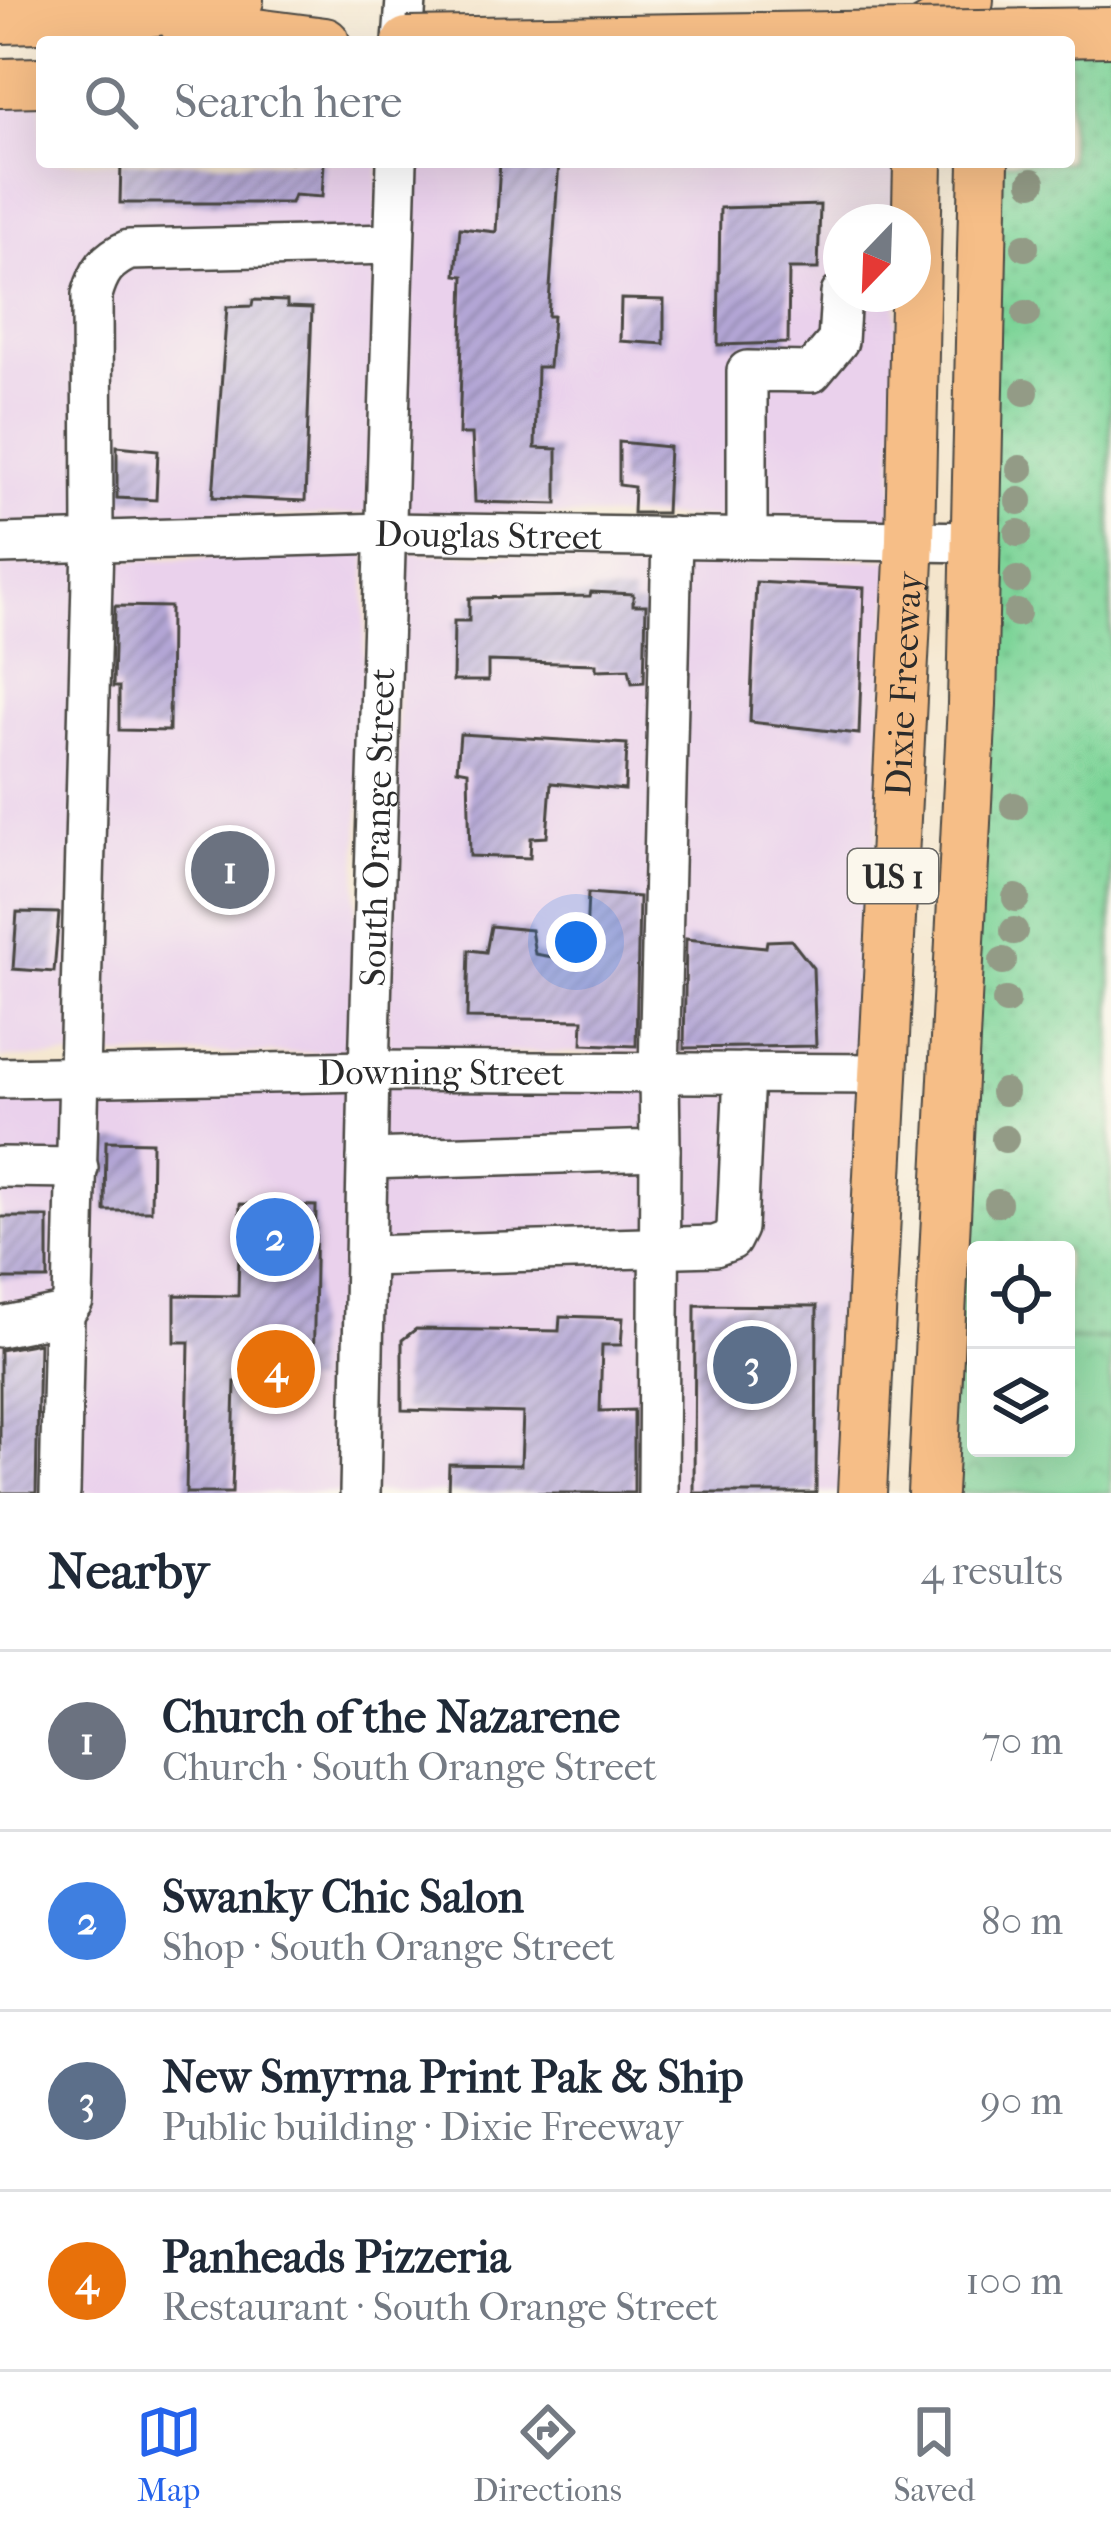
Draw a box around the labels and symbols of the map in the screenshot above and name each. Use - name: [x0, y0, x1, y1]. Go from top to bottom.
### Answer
- north arrow: [823, 204, 931, 312]
- street label: Douglas Street: [375, 513, 603, 558]
- street label: Dixie Freeway: [877, 569, 930, 797]
- street label: South Orange Street: [352, 667, 403, 987]
- pin: 1: [191, 825, 269, 915]
- road number: US 1: [848, 849, 938, 903]
- your location: [546, 912, 606, 972]
- street label: Downing Street: [317, 1051, 564, 1094]
- pin: 2: [236, 1192, 314, 1282]
- pin: 3: [713, 1320, 791, 1410]
- pin: 4: [237, 1324, 315, 1414]

